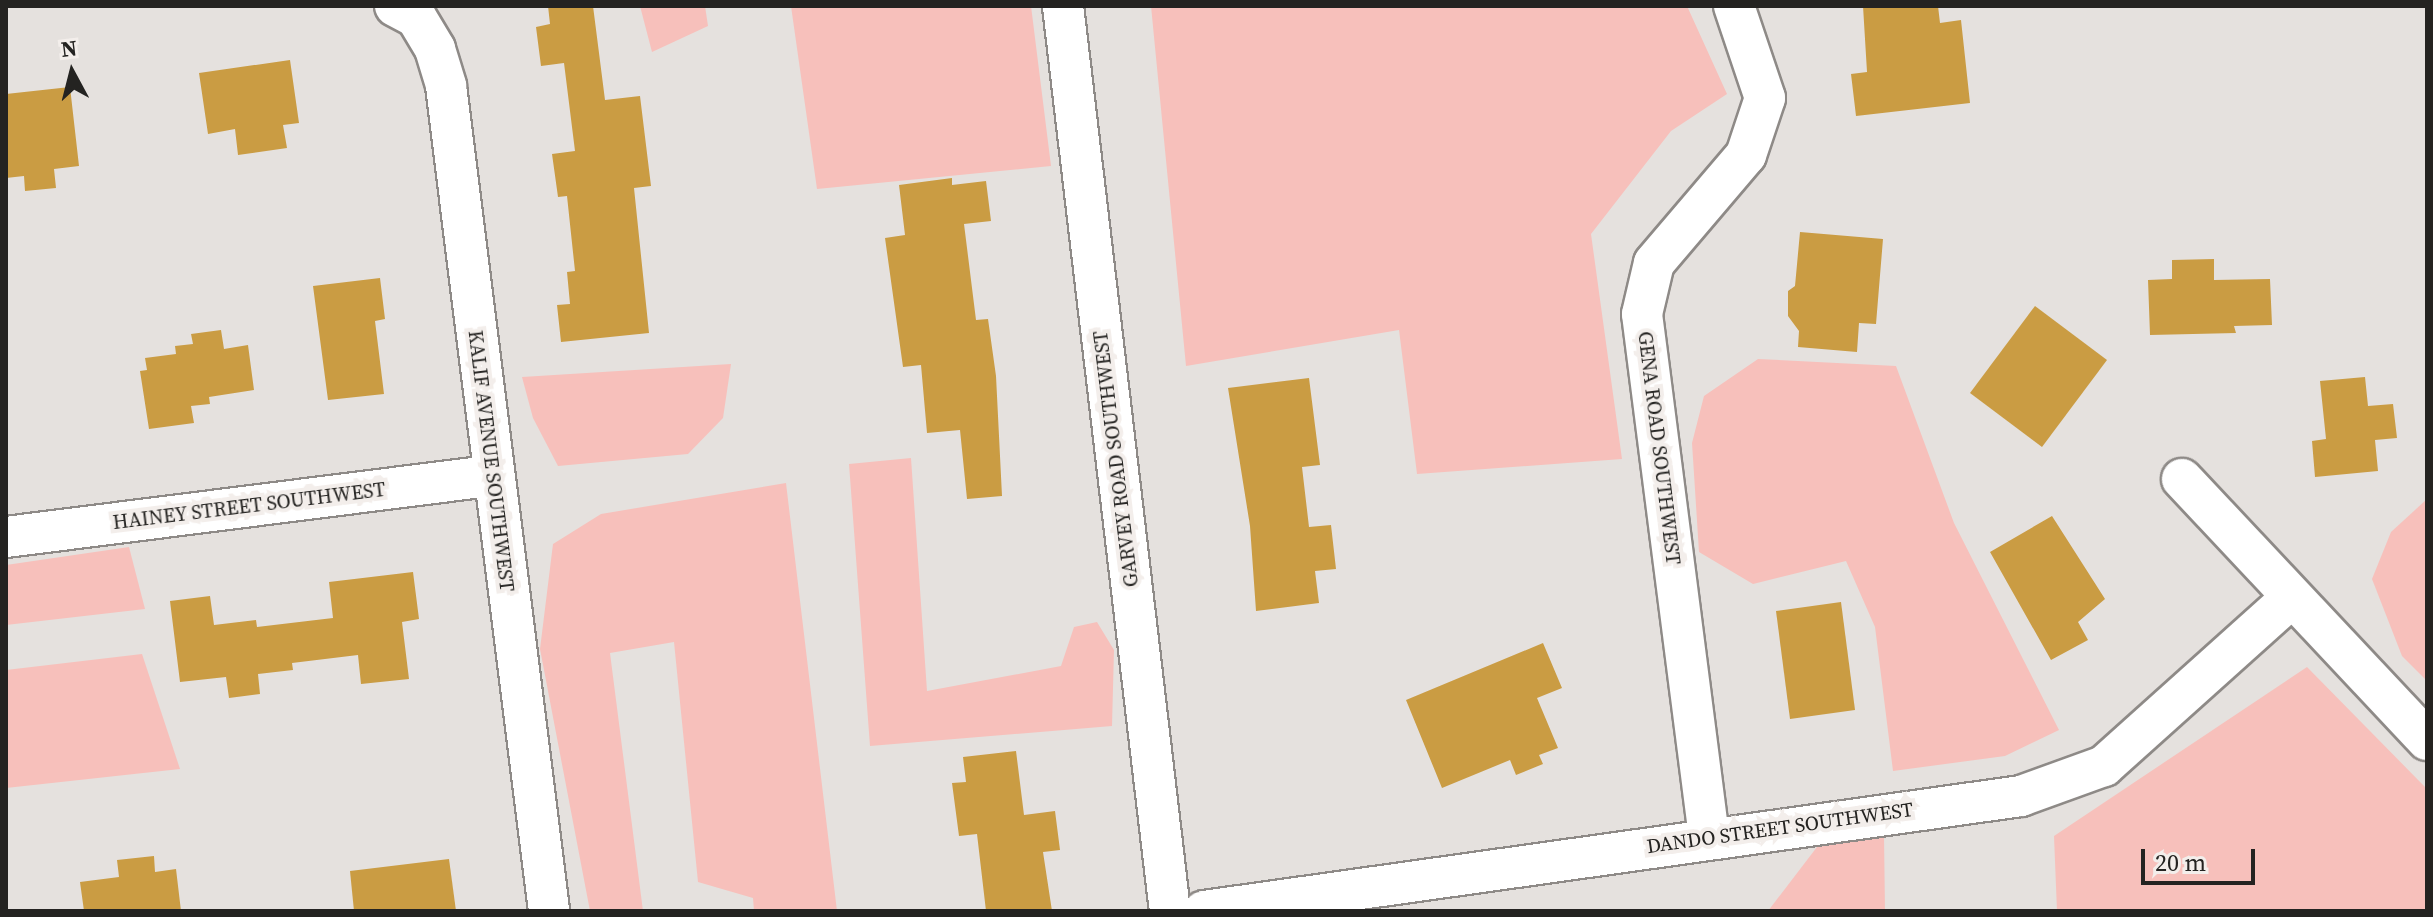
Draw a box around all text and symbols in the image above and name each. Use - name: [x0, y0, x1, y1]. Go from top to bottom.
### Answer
- north arrow: [32, 32, 112, 112]
- text: N: [59, 32, 79, 64]
- street label: KALIF AVENUE SOUTHWEST: [463, 329, 519, 593]
- street label: GARVEY ROAD SOUTHWEST: [1088, 329, 1144, 589]
- street label: GENA ROAD SOUTHWEST: [1633, 330, 1685, 566]
- street label: HAINEY STREET SOUTHWEST: [111, 477, 387, 535]
- street label: DANDO STREET SOUTHWEST: [1645, 797, 1915, 859]
- scale bar: [2145, 833, 2259, 883]
- text: 20 m: [2155, 846, 2206, 879]

